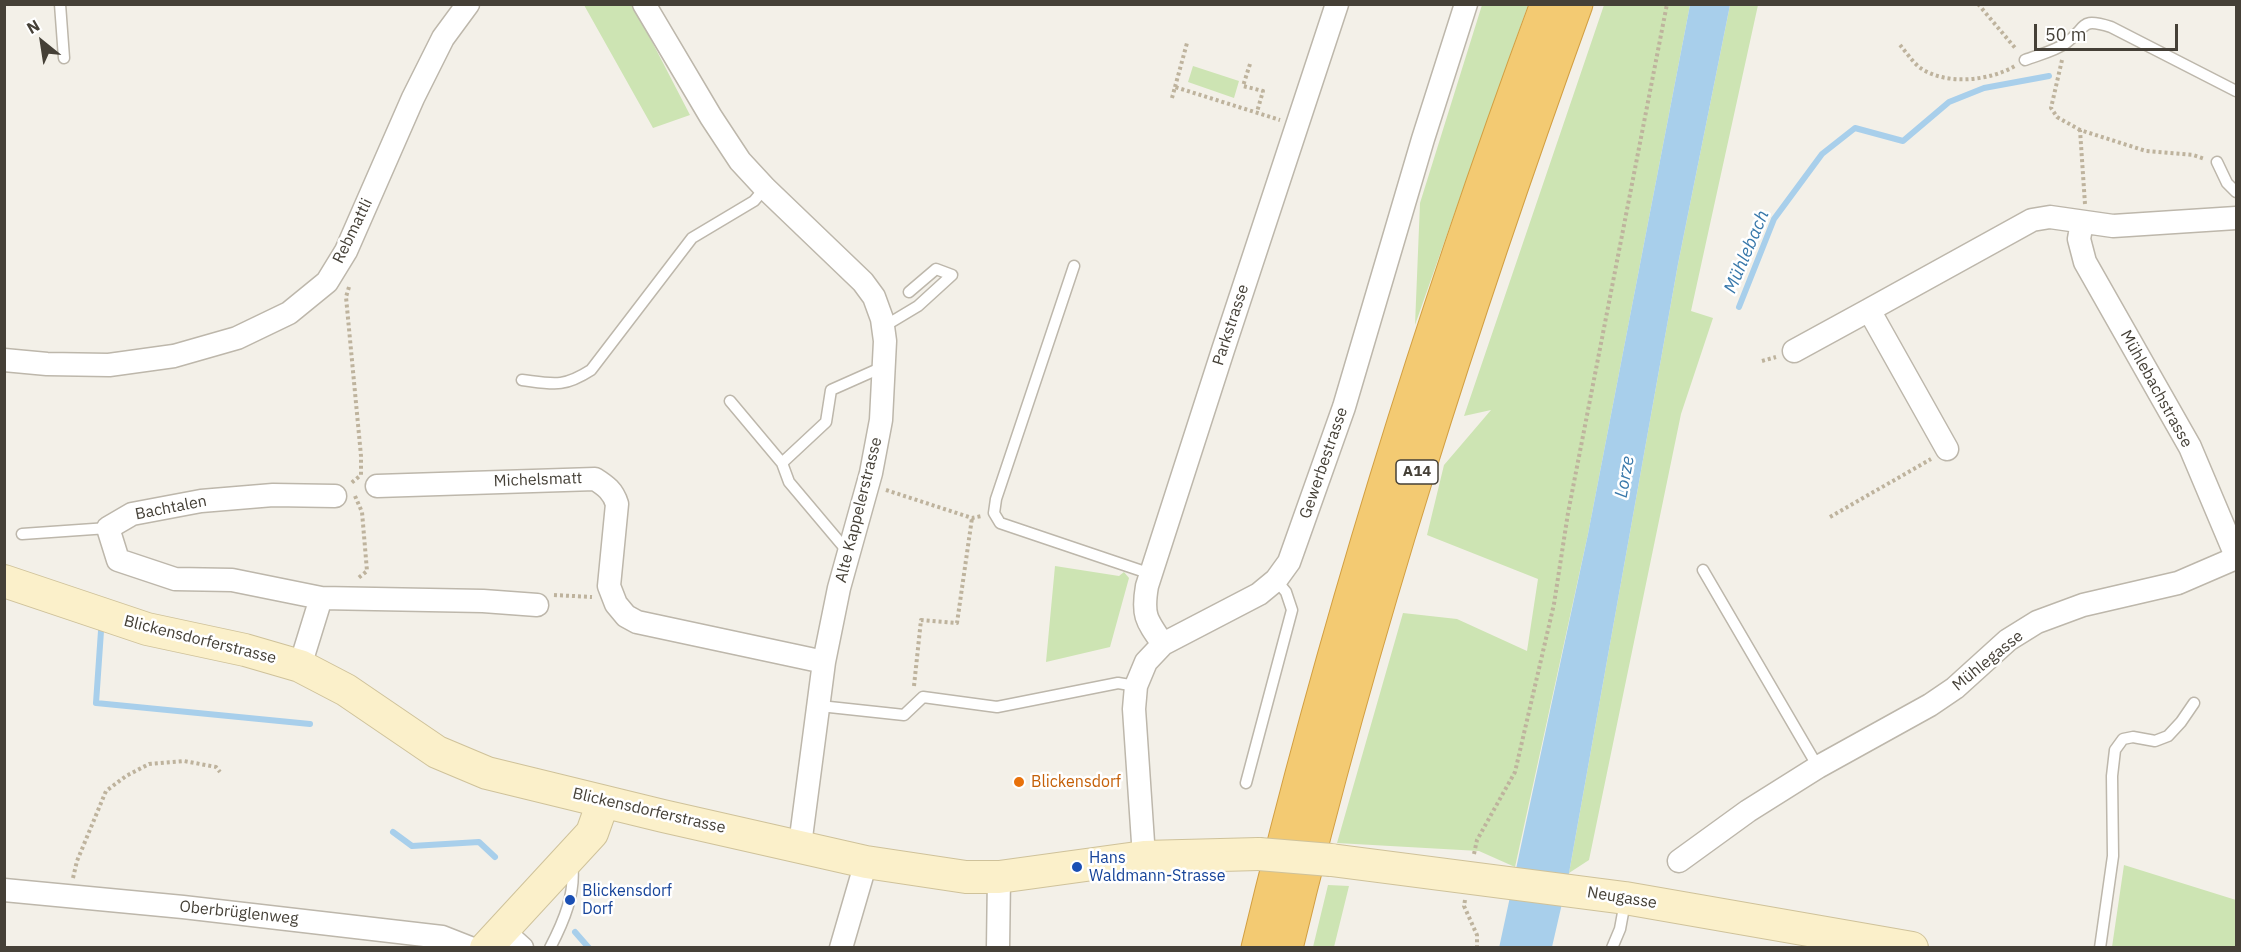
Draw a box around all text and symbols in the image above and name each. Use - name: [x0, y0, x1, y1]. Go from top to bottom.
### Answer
- north arrow: [12, 12, 72, 72]
- scale bar: [2037, 12, 2181, 50]
- text: N: [23, 15, 43, 38]
- text: 50 m: [2045, 23, 2087, 46]
- street label: Rebmattli: [329, 195, 377, 267]
- water label: Mühlebach: [1720, 207, 1774, 297]
- street label: Parkstrasse: [1209, 282, 1253, 368]
- street label: Mühlebachstrasse: [2116, 327, 2196, 451]
- street label: Gewerbestrasse: [1296, 405, 1352, 521]
- street label: Alte Kappelerstrasse: [832, 435, 886, 585]
- water label: Lorze: [1611, 454, 1639, 500]
- road number: A14: [1396, 460, 1438, 484]
- street label: Michelsmatt: [493, 469, 583, 491]
- street label: Bachtalen: [134, 492, 208, 524]
- street label: Blickensdorferstrasse: [122, 612, 278, 668]
- street label: Mühlegasse: [1949, 627, 2027, 695]
- place label: Blickensdorf: [1031, 772, 1121, 792]
- marker: Blickensdorf: [1012, 775, 1026, 789]
- street label: Blickensdorferstrasse: [571, 784, 727, 838]
- place label: Hans Waldmann-Strasse: [1089, 848, 1226, 886]
- marker: Hans Waldmann-Strasse: [1070, 860, 1084, 874]
- place label: Blickensdorf Dorf: [582, 881, 672, 919]
- street label: Neugasse: [1586, 883, 1658, 913]
- marker: Blickensdorf Dorf: [563, 893, 577, 907]
- street label: Oberbrüglenweg: [179, 897, 299, 929]

